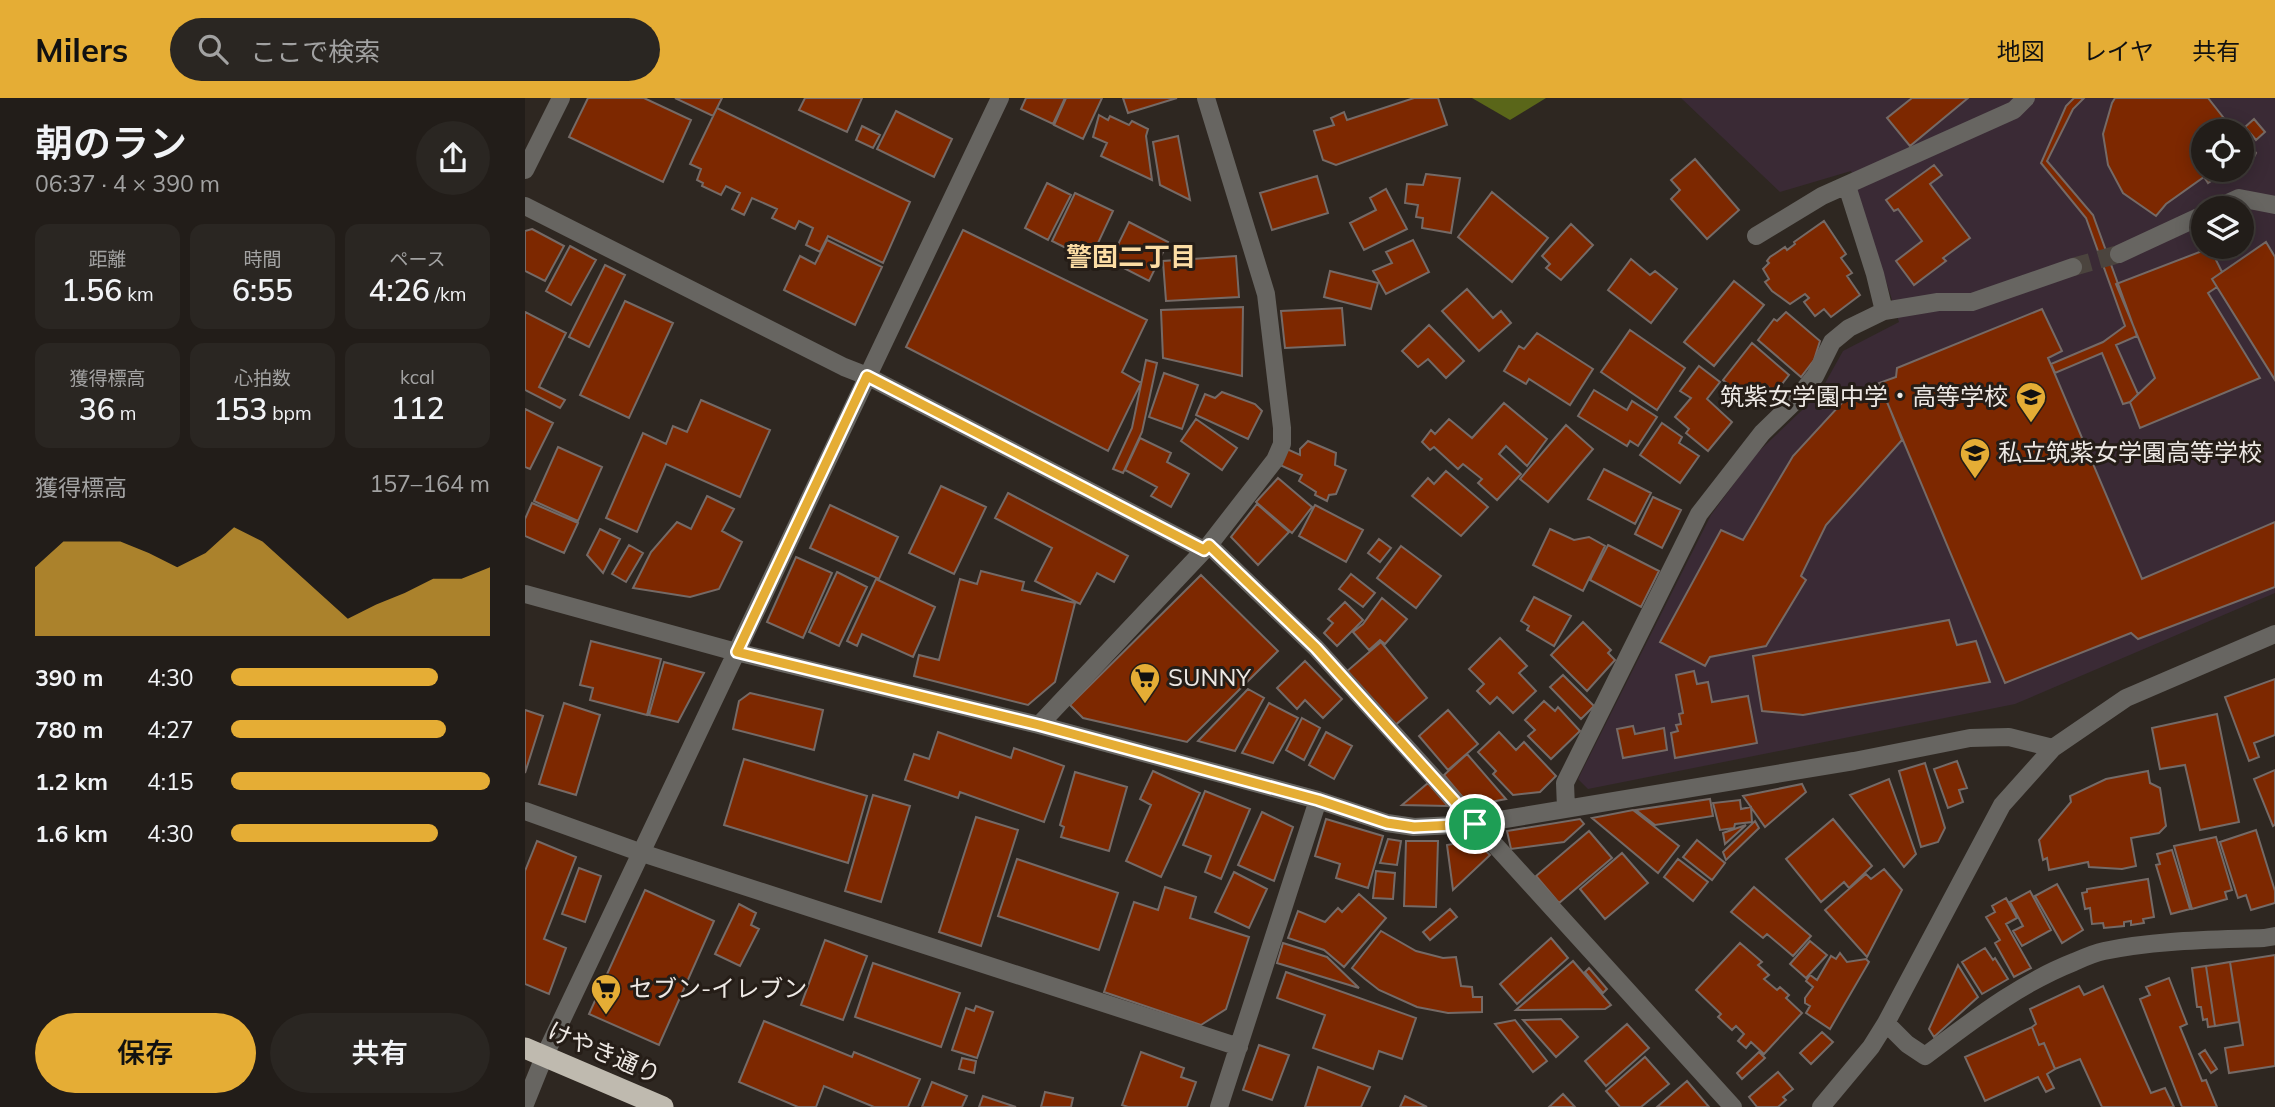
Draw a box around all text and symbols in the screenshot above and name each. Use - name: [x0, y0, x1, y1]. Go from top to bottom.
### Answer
- search box: [170, 18, 660, 81]
- text: Milers: [35, 29, 128, 70]
- icon: search: [194, 30, 232, 68]
- text: ここで検索: [250, 35, 380, 68]
- text: 地図: [1997, 36, 2045, 66]
- text: レイヤ: [2083, 36, 2154, 66]
- text: 共有: [2192, 36, 2240, 66]
- text: 朝のラン: [35, 119, 187, 167]
- map controls: [2191, 119, 2254, 259]
- button: locate: [2191, 119, 2254, 182]
- button: share: [416, 121, 490, 195]
- text: 06:37 · 4 × 390 m: [35, 169, 220, 198]
- button: layers: [2191, 196, 2254, 259]
- district label: 警固二丁目: [1066, 240, 1196, 273]
- text: 距離: [88, 247, 127, 271]
- text: 時間: [243, 247, 282, 271]
- text: ペース: [389, 247, 446, 271]
- text: 1.56: [61, 271, 122, 309]
- text: 6:55: [232, 271, 293, 309]
- text: 4:26: [369, 271, 430, 309]
- text: km: [122, 282, 154, 306]
- text: /km: [430, 282, 466, 306]
- text: kcal: [400, 365, 435, 389]
- text: 獲得標高: [69, 366, 146, 390]
- text: 心拍数: [234, 366, 291, 390]
- school or university icon: 筑紫女学園中学・高等学校: [2014, 380, 2048, 424]
- place label: 筑紫女学園中学・高等学校: [1720, 381, 2008, 411]
- text: 112: [391, 389, 445, 427]
- text: 36: [79, 390, 115, 428]
- text: 153: [213, 390, 267, 428]
- text: m: [115, 401, 136, 425]
- text: bpm: [267, 401, 312, 425]
- school or university icon: 私立筑紫女学園高等学校: [1958, 436, 1992, 480]
- place label: 私立筑紫女学園高等学校: [1998, 437, 2262, 467]
- text: 157–164 m: [369, 469, 490, 498]
- text: 獲得標高: [35, 473, 127, 502]
- supermarket icon: SUNNY: [1128, 661, 1162, 705]
- place label: SUNNY: [1168, 662, 1251, 692]
- text: 390 m: [35, 663, 103, 692]
- text: 4:30: [147, 663, 194, 692]
- text: 780 m: [35, 715, 103, 744]
- text: 4:27: [147, 715, 194, 744]
- text: 1.2 km: [35, 767, 108, 796]
- text: 4:15: [147, 767, 194, 796]
- pin: [1445, 794, 1505, 854]
- icon: arrive: [1456, 805, 1494, 843]
- text: 1.6 km: [35, 819, 108, 848]
- text: 4:30: [147, 819, 194, 848]
- supermarket icon: セブン-イレブン: [589, 972, 623, 1016]
- place label: セブン-イレブン: [629, 973, 807, 1003]
- button: 保存: [35, 1013, 256, 1093]
- button: 共有: [270, 1013, 490, 1093]
- street label: けやき通り: [543, 1015, 665, 1089]

